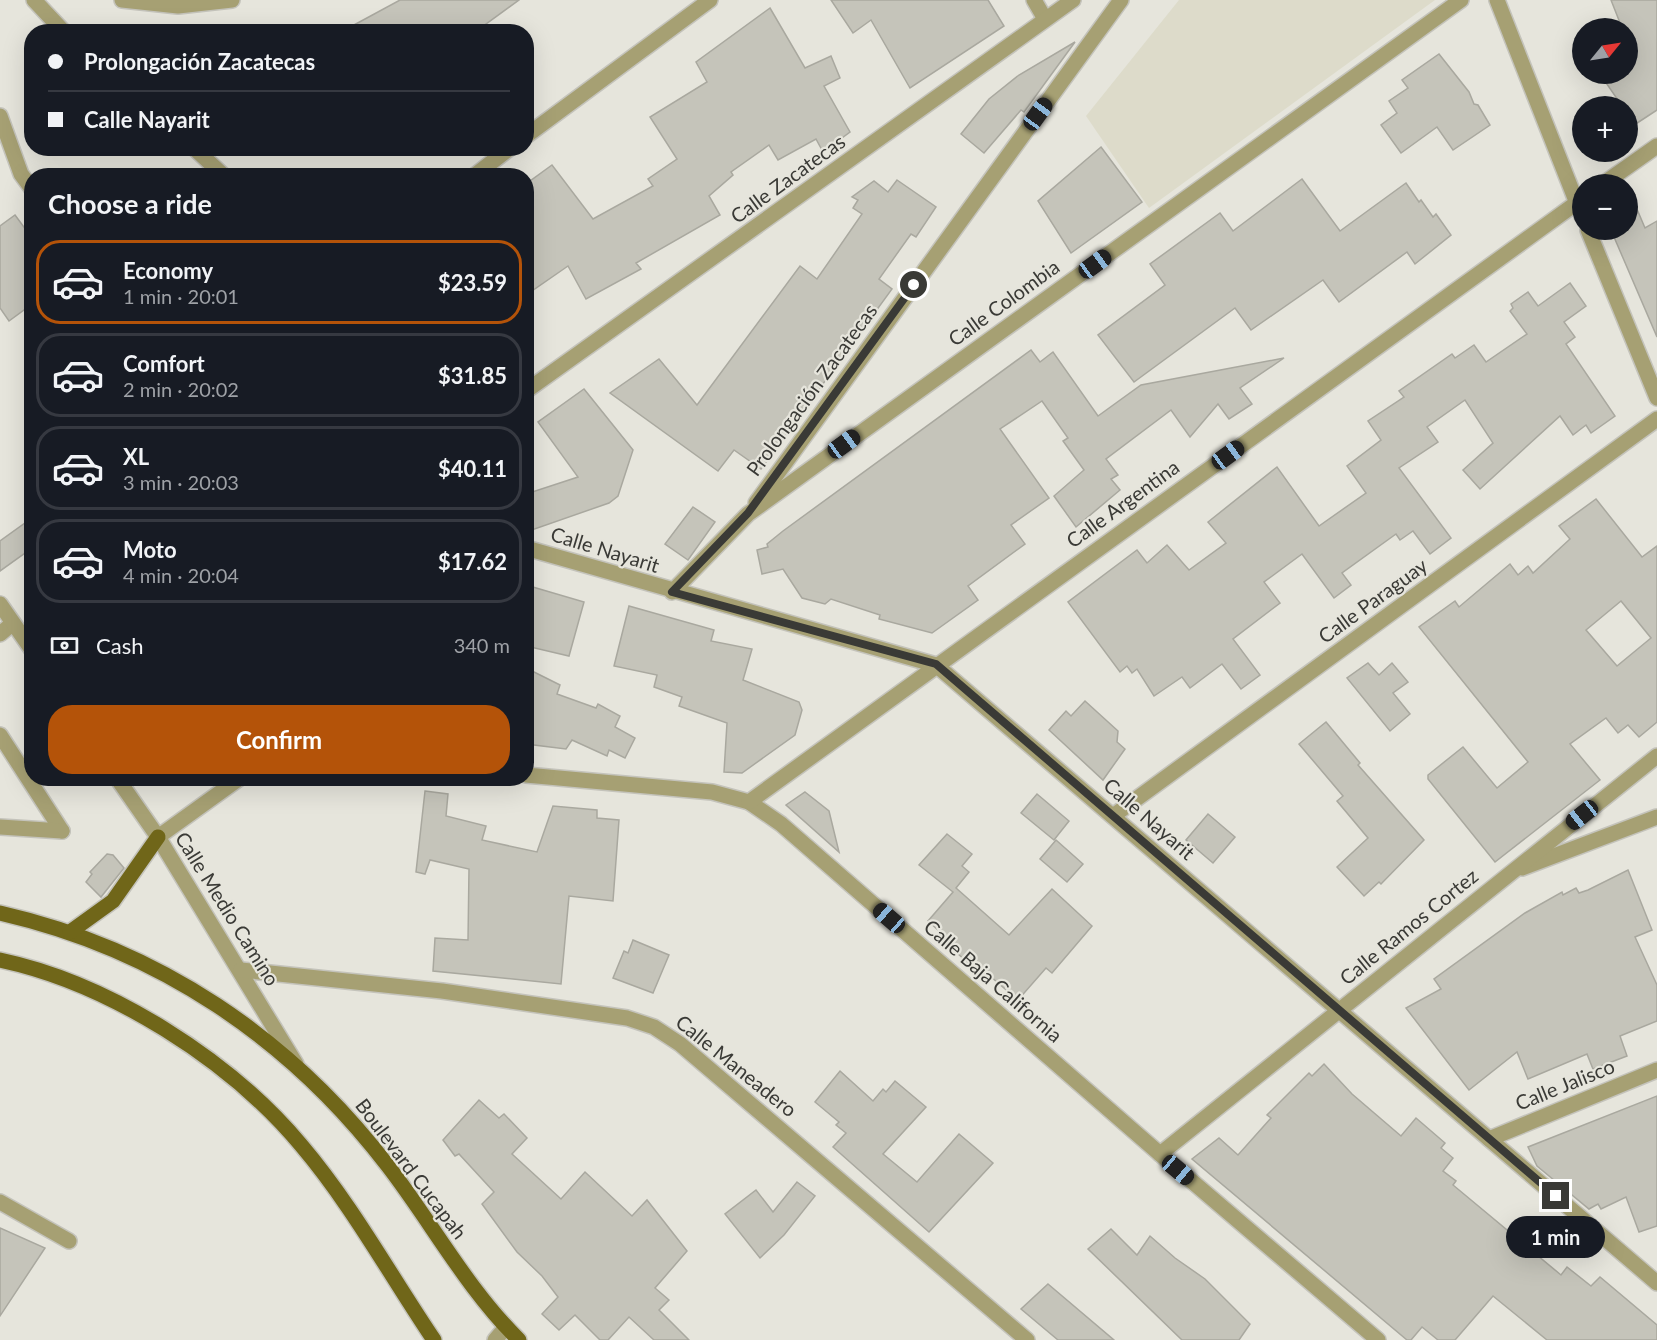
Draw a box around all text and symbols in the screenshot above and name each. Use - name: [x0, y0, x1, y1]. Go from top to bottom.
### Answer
- north arrow: [1572, 18, 1638, 84]
- map controls: [1572, 18, 1638, 240]
- text: Prolongación Zacatecas: [84, 48, 315, 75]
- car: [1020, 94, 1056, 134]
- button: +: [1572, 96, 1638, 162]
- text: Calle Nayarit: [84, 106, 210, 133]
- street label: Calle Zacatecas: [726, 129, 849, 228]
- button: −: [1572, 174, 1638, 240]
- text: Choose a ride: [48, 187, 212, 220]
- car: [1075, 246, 1115, 282]
- street label: Calle Colombia: [943, 254, 1064, 351]
- icon: car: [51, 255, 105, 309]
- text: Economy: [123, 257, 213, 284]
- text: $23.59: [438, 269, 507, 296]
- route start: [900, 271, 927, 298]
- text: 1 min · 20:01: [123, 284, 239, 308]
- street label: Prolongación Zacatecas: [741, 299, 882, 480]
- icon: car: [51, 348, 105, 402]
- text: Comfort: [123, 350, 205, 377]
- text: $31.85: [438, 362, 507, 389]
- text: 2 min · 20:02: [123, 377, 239, 401]
- car: [824, 426, 864, 462]
- car: [1208, 437, 1248, 473]
- icon: car: [51, 441, 105, 495]
- text: XL: [123, 443, 149, 470]
- street label: Calle Argentina: [1061, 454, 1183, 552]
- text: $40.11: [438, 455, 507, 482]
- text: 3 min · 20:03: [123, 470, 239, 494]
- street label: Calle Nayarit: [548, 521, 663, 577]
- icon: car: [51, 534, 105, 588]
- text: Moto: [123, 536, 177, 563]
- text: $17.62: [438, 548, 507, 575]
- street label: Calle Paraguay: [1313, 552, 1432, 648]
- text: 4 min · 20:04: [123, 563, 239, 587]
- icon: cash: [48, 629, 81, 662]
- text: Cash: [96, 632, 143, 659]
- text: 340 m: [454, 633, 510, 657]
- button: Confirm: [48, 705, 510, 774]
- street label: Calle Nayarit: [1099, 772, 1200, 864]
- car: [1562, 797, 1602, 833]
- street label: Calle Medio Camino: [171, 827, 285, 990]
- street label: Calle Ramos Cortez: [1334, 863, 1482, 989]
- car: [870, 899, 908, 937]
- street label: Calle Baja California: [920, 914, 1068, 1047]
- street label: Calle Maneadero: [671, 1009, 802, 1121]
- street label: Calle Jalisco: [1512, 1053, 1618, 1115]
- street label: Boulevard Cucapah: [351, 1093, 472, 1243]
- car: [1158, 1152, 1198, 1188]
- route end: [1542, 1182, 1569, 1209]
- callout: 1 min: [1506, 1217, 1606, 1259]
- text: 1 min: [1531, 1225, 1580, 1249]

